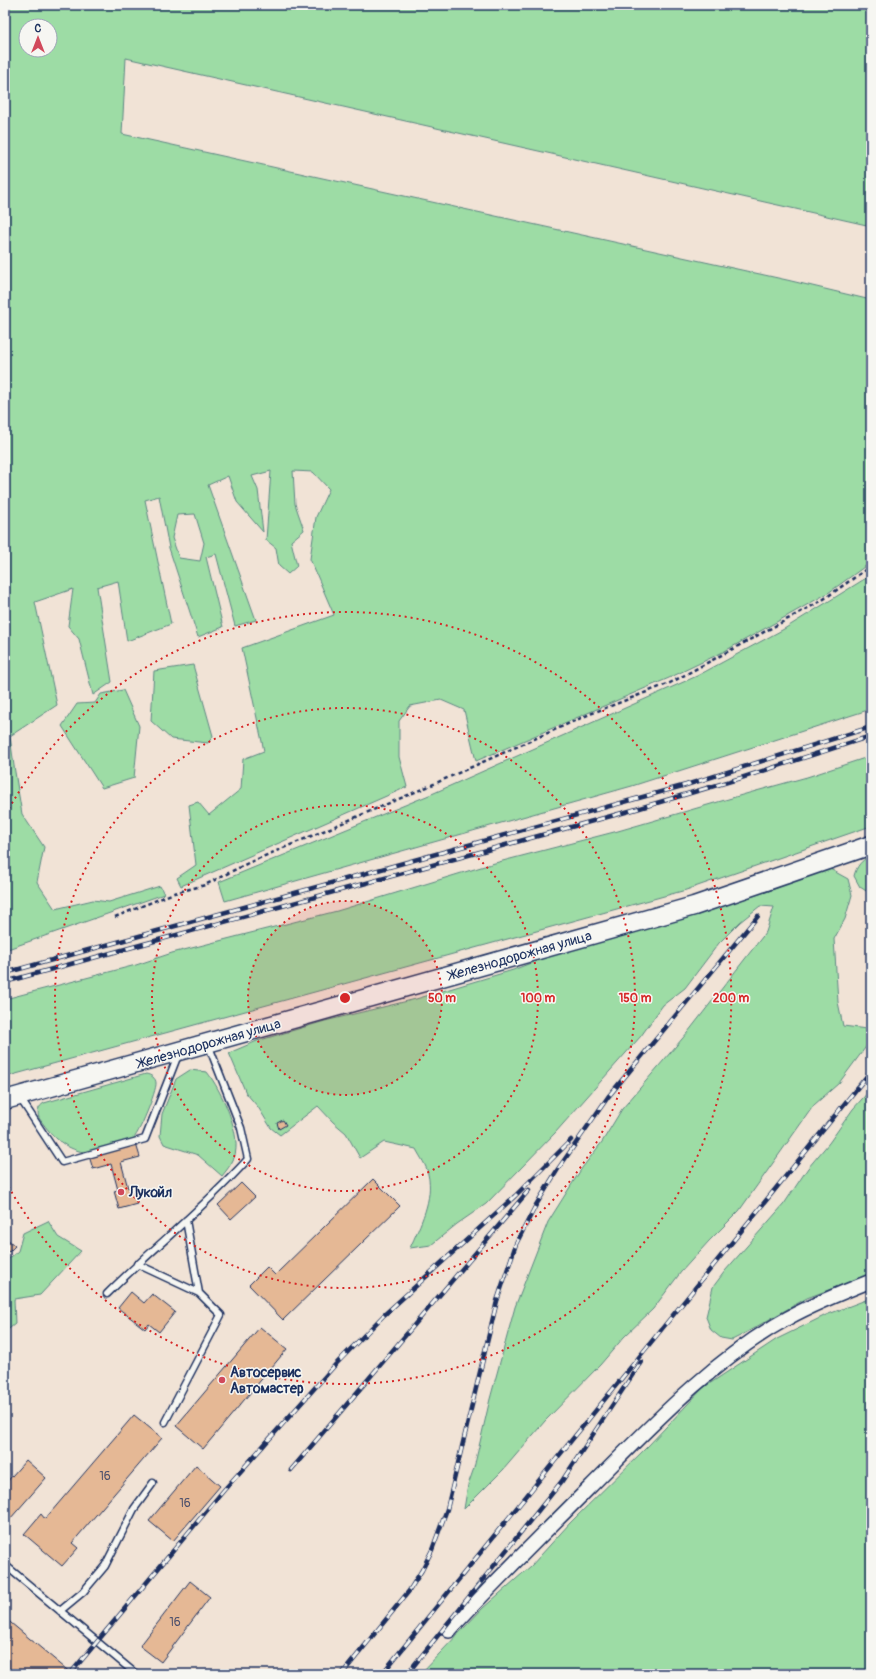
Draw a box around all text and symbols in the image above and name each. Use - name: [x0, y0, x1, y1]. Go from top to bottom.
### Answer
- north arrow: [18, 18, 58, 58]
- text: С: [35, 22, 42, 35]
- street label: Железнодорожная улица: [445, 927, 594, 985]
- centre of rings: [338, 991, 352, 1005]
- text: 50 m: [428, 991, 456, 1006]
- text: 100 m: [521, 991, 556, 1006]
- text: 150 m: [619, 991, 652, 1006]
- text: 200 m: [713, 991, 750, 1006]
- street label: Железнодорожная улица: [134, 1015, 283, 1073]
- place label: Лукойл: [128, 1184, 172, 1201]
- marker: Лукойл: [116, 1187, 126, 1197]
- place label: Автосервис Автомастер: [230, 1364, 304, 1397]
- marker: Автосервис Автомастер: [217, 1375, 227, 1385]
- house number: 16: [99, 1469, 111, 1484]
- house number: 16: [179, 1496, 191, 1511]
- house number: 16: [169, 1615, 181, 1630]

